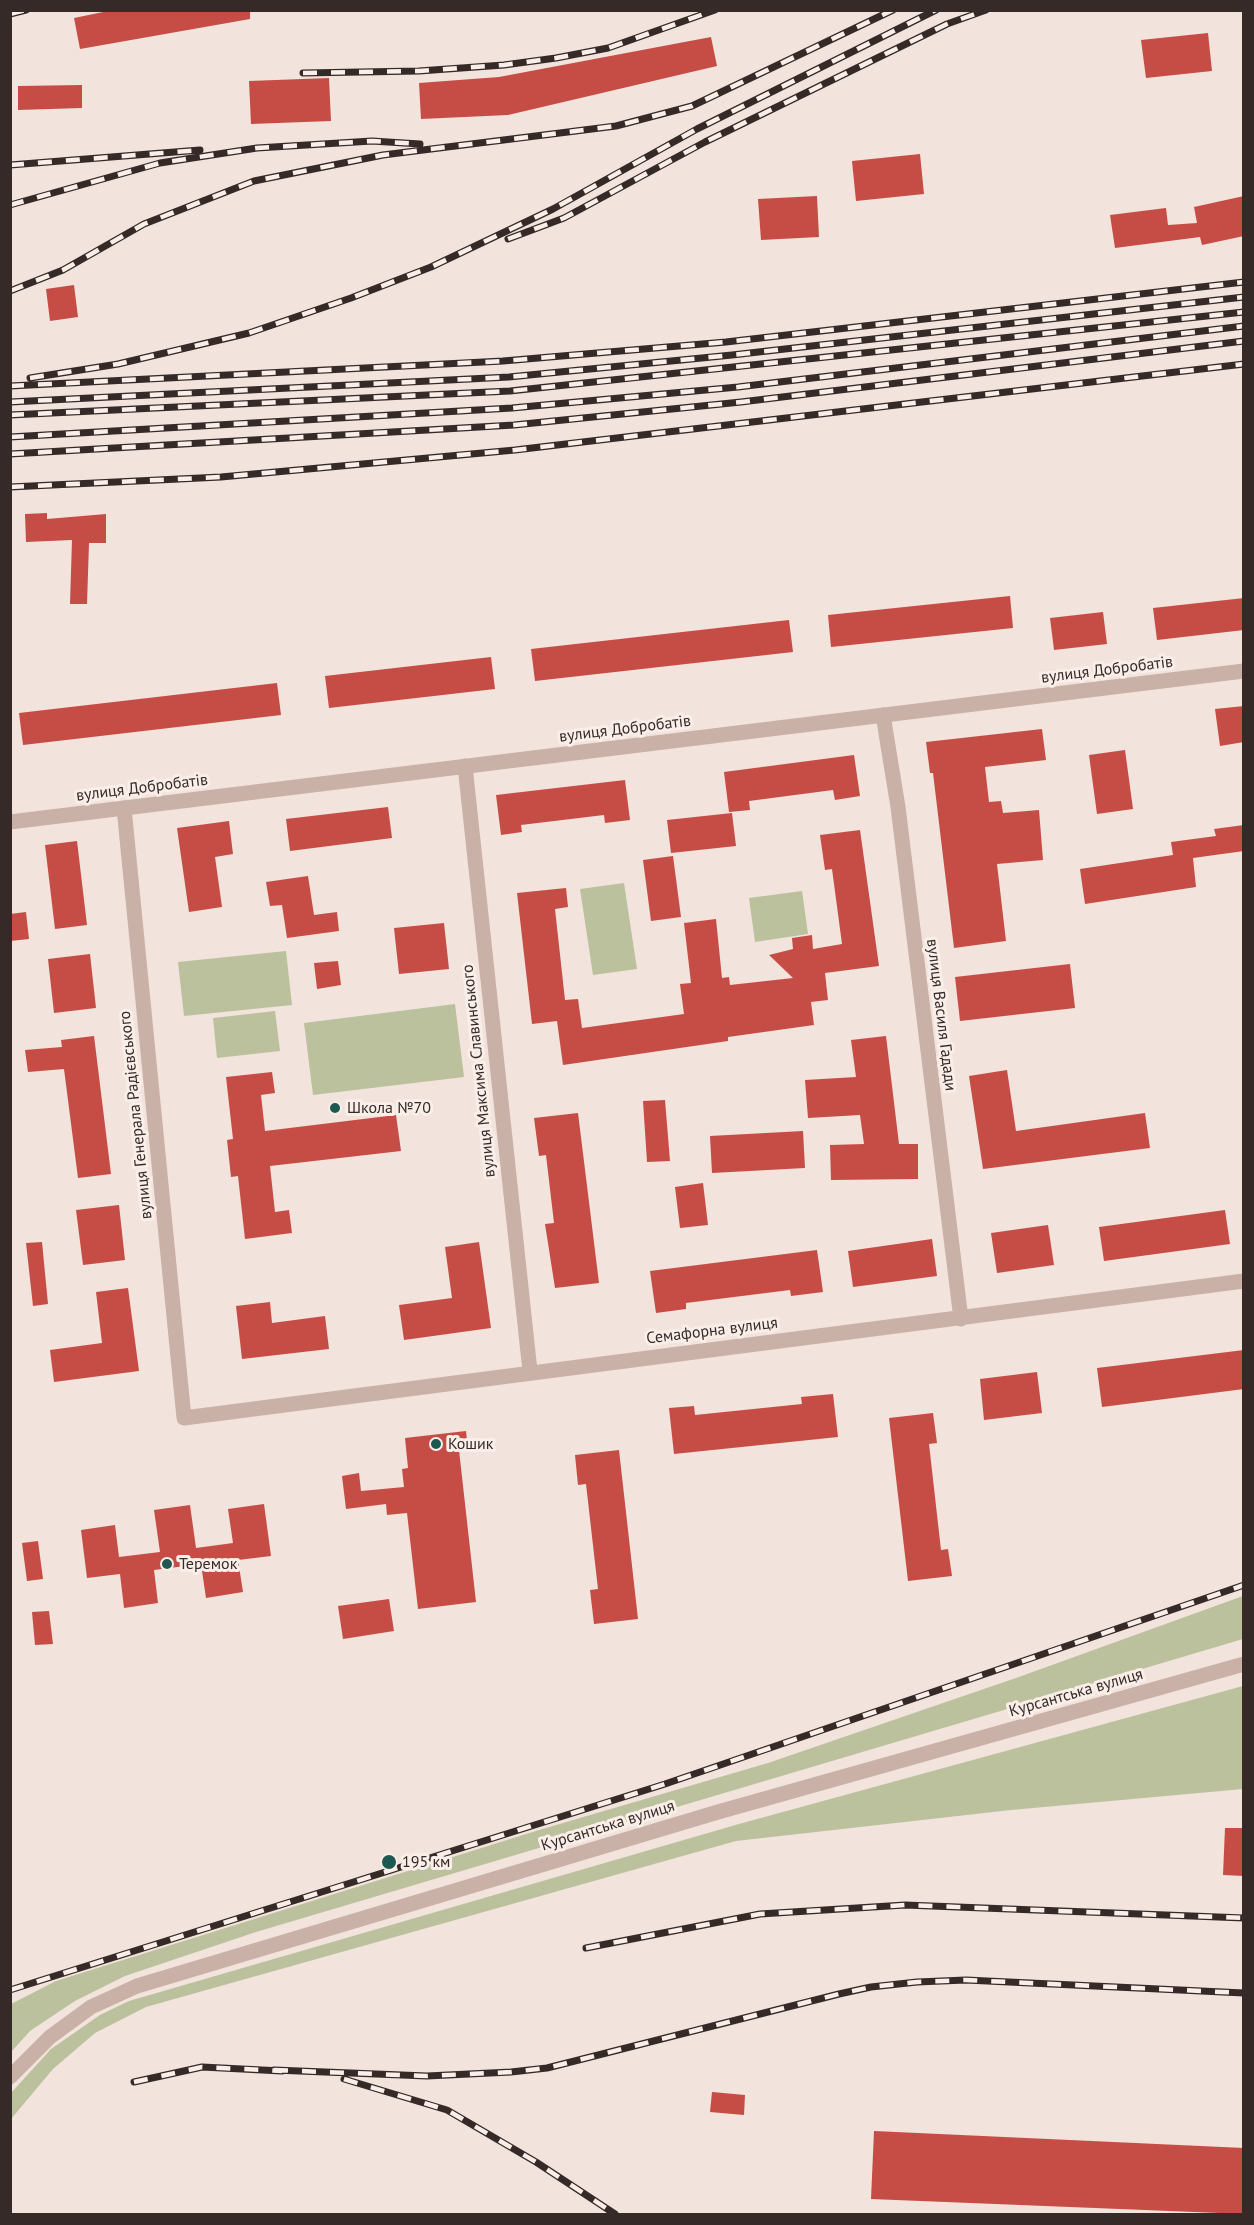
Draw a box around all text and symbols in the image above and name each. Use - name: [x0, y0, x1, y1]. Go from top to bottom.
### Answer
- street label: вулиця Добробатів: [1040, 652, 1174, 688]
- street label: вулиця Добробатів: [558, 711, 692, 747]
- street label: вулиця Добробатів: [75, 770, 209, 806]
- street label: вулиця Василя Гадади: [922, 938, 960, 1092]
- street label: вулиця Максима Славинського: [458, 964, 500, 1178]
- street label: вулиця Генерала Радієвського: [116, 1010, 156, 1220]
- place label: Школа №70: [347, 1098, 431, 1118]
- marker: Школа №70: [328, 1101, 342, 1115]
- street label: Семафорна вулиця: [645, 1313, 779, 1349]
- place label: Кошик: [448, 1434, 493, 1454]
- marker: Кошик: [429, 1437, 443, 1451]
- place label: Теремок: [179, 1554, 237, 1574]
- marker: Теремок: [160, 1557, 174, 1571]
- street label: Курсантська вулиця: [1007, 1665, 1145, 1721]
- street label: Курсантська вулиця: [539, 1797, 677, 1855]
- place label: 195 км: [402, 1852, 450, 1872]
- marker: 195 км: [380, 1853, 398, 1871]

